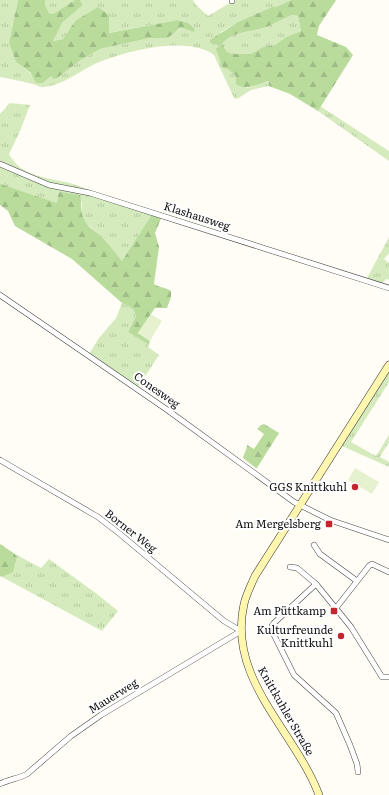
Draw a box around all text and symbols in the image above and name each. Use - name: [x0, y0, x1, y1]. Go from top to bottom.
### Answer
- street label: Klashausweg: [162, 197, 233, 234]
- street label: Conesweg: [131, 367, 185, 411]
- place label: GGS Knittkuhl: [269, 478, 347, 494]
- marker: GGS Knittkuhl: [350, 482, 360, 492]
- street label: Borner Weg: [102, 505, 162, 556]
- place label: Am Mergelsberg: [235, 515, 322, 531]
- marker: Am Mergelsberg: [324, 519, 334, 529]
- place label: Am Püttkamp: [253, 602, 326, 618]
- marker: Am Püttkamp: [329, 606, 339, 616]
- place label: Kulturfreunde Knittkuhl: [257, 621, 333, 650]
- marker: Kulturfreunde Knittkuhl: [336, 631, 346, 641]
- street label: Knittkuhler Straße: [255, 663, 319, 758]
- street label: Mauerweg: [85, 673, 141, 717]

